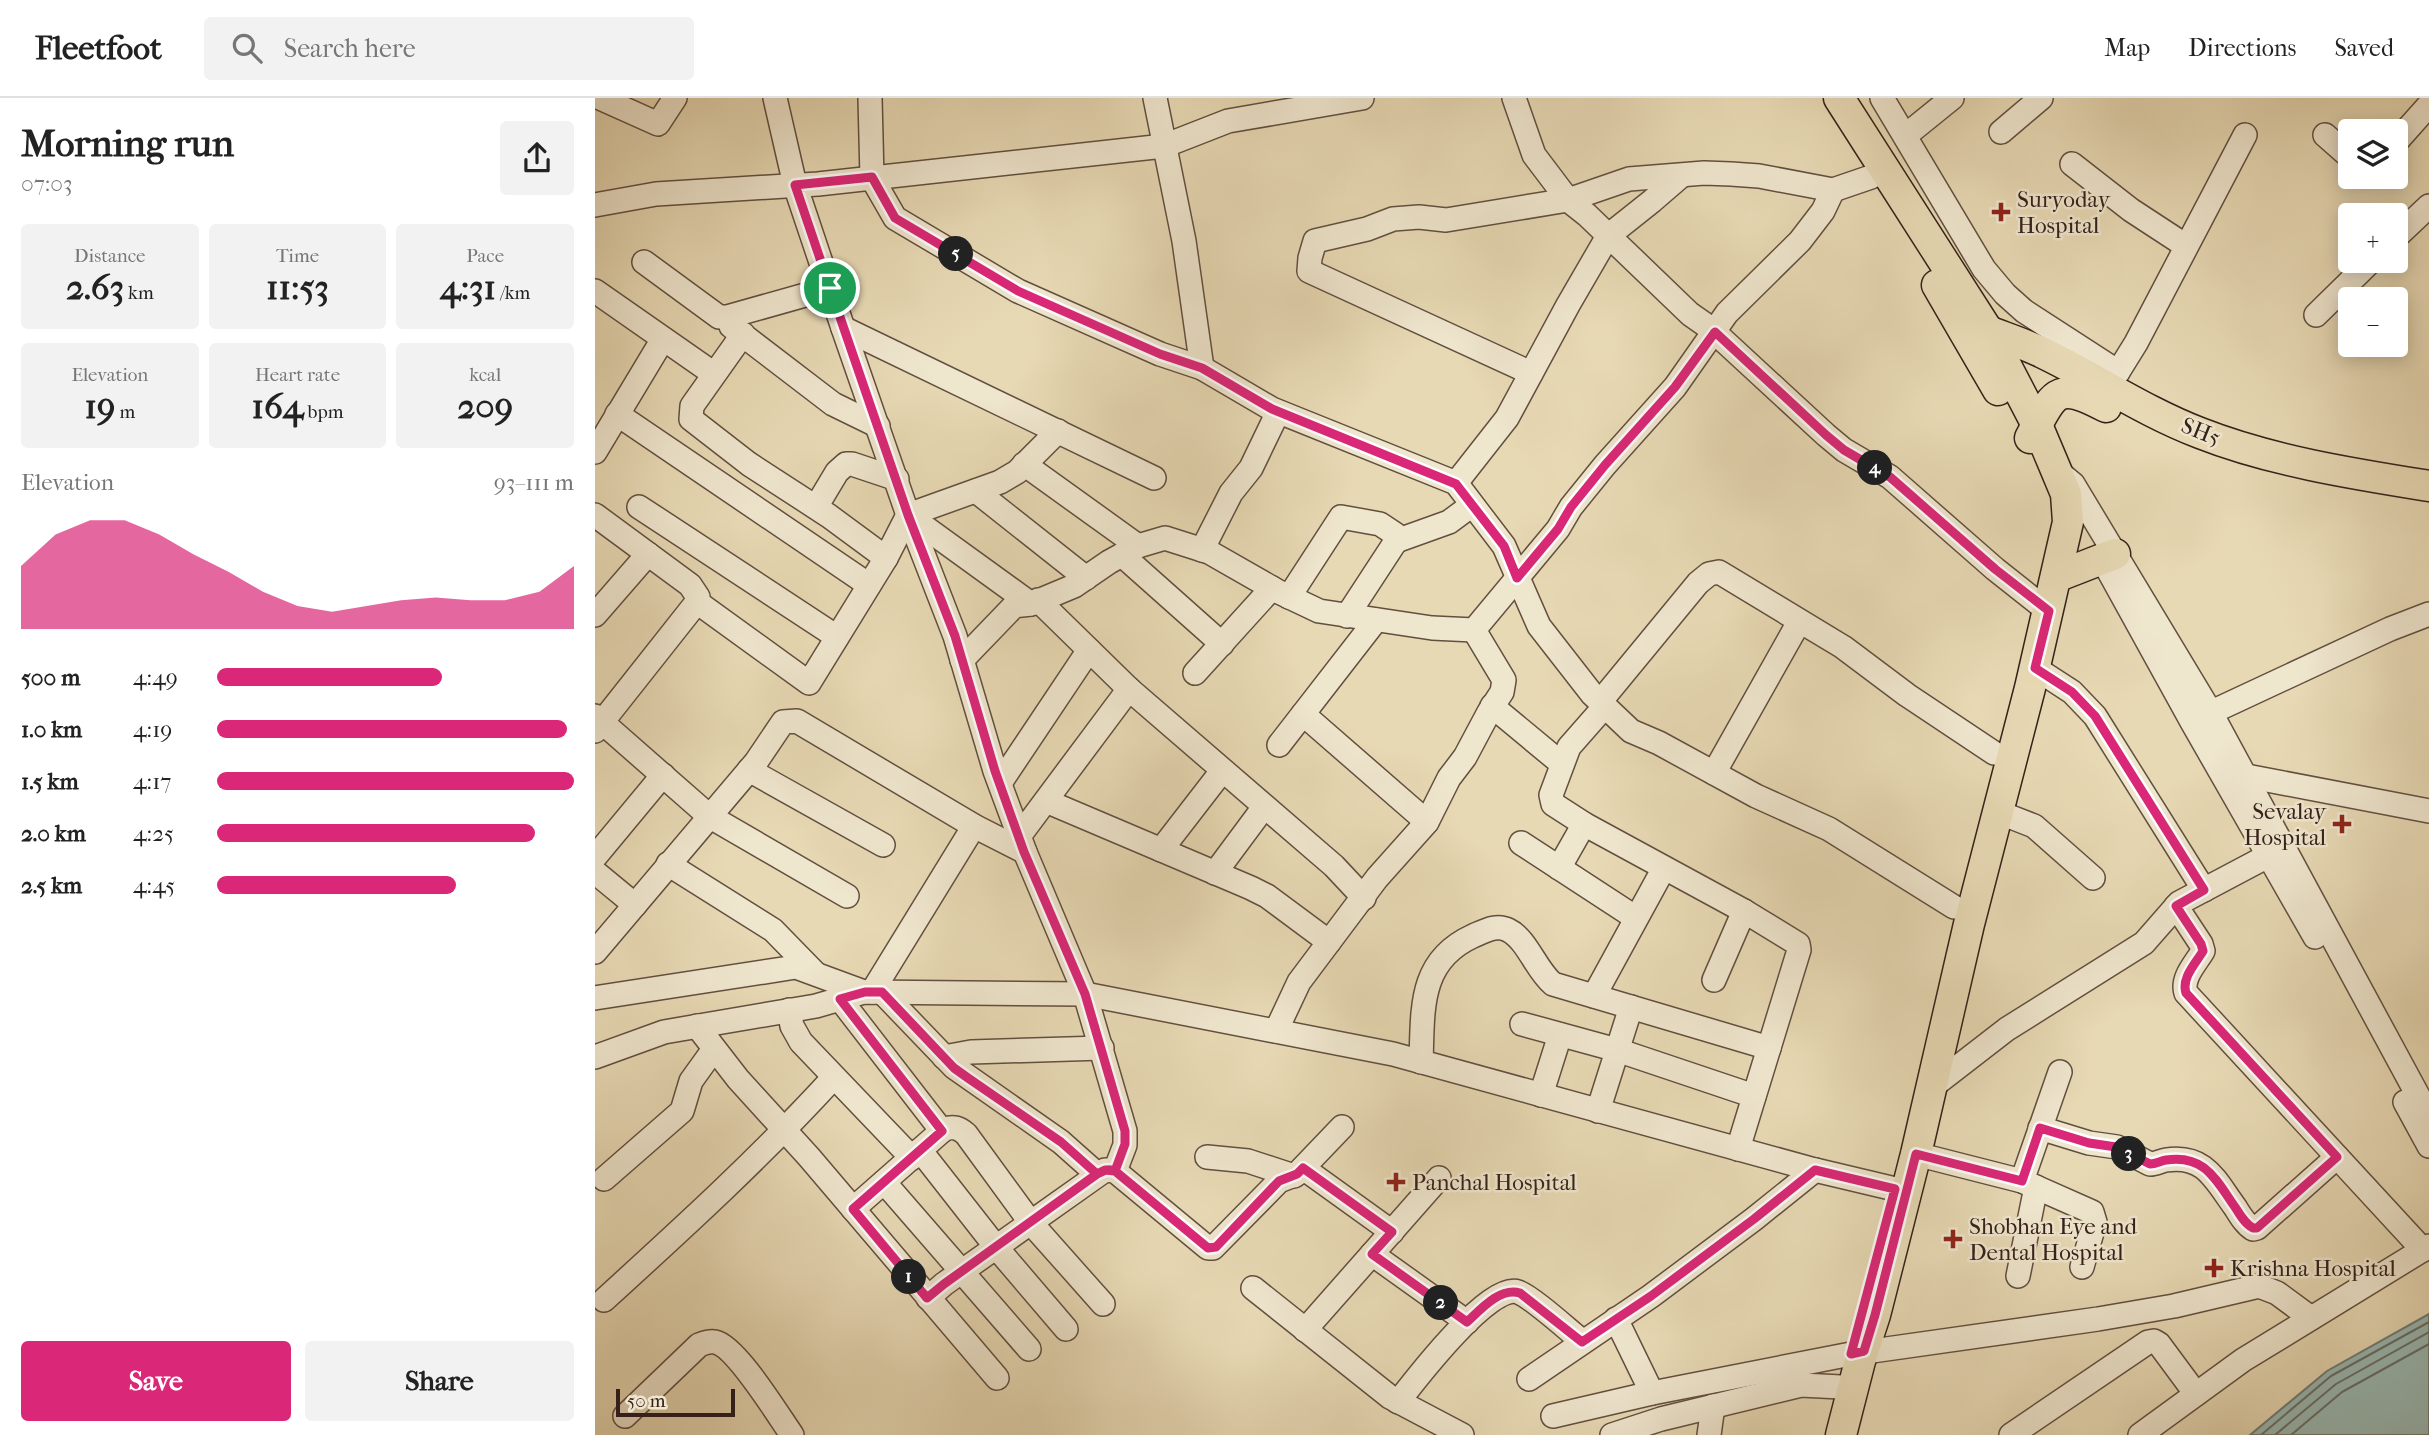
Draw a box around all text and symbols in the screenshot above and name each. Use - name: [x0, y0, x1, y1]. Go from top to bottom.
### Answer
- search box: [204, 17, 694, 80]
- text: Fleetfoot: [35, 29, 162, 68]
- icon: search: [228, 29, 266, 67]
- text: Search here: [284, 33, 416, 64]
- text: Map: [2104, 34, 2150, 62]
- text: Directions: [2188, 34, 2296, 62]
- text: Saved: [2334, 34, 2394, 62]
- map controls: [2338, 119, 2408, 357]
- button: layers: [2338, 119, 2408, 189]
- text: Morning run: [21, 121, 234, 166]
- button: share: [500, 121, 574, 195]
- text: 07:03: [21, 170, 72, 197]
- place label: Suryoday Hospital: [2017, 186, 2111, 239]
- marker: Suryoday Hospital: [1991, 202, 2011, 222]
- button: +: [2338, 203, 2408, 273]
- pin: 5: [939, 236, 973, 272]
- text: 5: [951, 242, 960, 264]
- text: Distance: [74, 245, 146, 267]
- text: Time: [276, 245, 319, 267]
- text: Pace: [466, 245, 504, 267]
- pin: [800, 258, 860, 318]
- text: 2.63: [66, 267, 124, 308]
- text: 11:53: [266, 267, 329, 308]
- text: 4:31: [440, 267, 496, 308]
- icon: arrive: [811, 269, 849, 307]
- text: km: [124, 282, 154, 304]
- text: /km: [496, 282, 530, 304]
- button: −: [2338, 287, 2408, 357]
- text: Elevation: [71, 364, 148, 386]
- text: Heart rate: [255, 364, 340, 386]
- text: kcal: [469, 364, 501, 386]
- text: 19: [84, 386, 115, 427]
- text: 164: [252, 386, 303, 427]
- text: 209: [457, 386, 513, 427]
- text: m: [115, 401, 135, 423]
- text: bpm: [303, 401, 343, 423]
- street label: SH5: [2177, 411, 2224, 451]
- pin: 4: [1857, 450, 1893, 486]
- text: 4: [1869, 456, 1880, 478]
- text: Elevation: [21, 469, 114, 496]
- text: 93–111 m: [494, 469, 574, 496]
- text: 500 m: [21, 664, 80, 691]
- text: 4:49: [133, 664, 178, 691]
- text: 1.0 km: [21, 716, 82, 743]
- text: 4:19: [133, 716, 172, 743]
- text: 1.5 km: [21, 768, 79, 795]
- text: 4:17: [133, 768, 171, 795]
- place label: Sevalay Hospital: [2244, 798, 2327, 851]
- marker: Sevalay Hospital: [2332, 814, 2352, 834]
- text: 2.0 km: [21, 820, 86, 847]
- text: 4:25: [133, 820, 174, 847]
- text: 2.5 km: [21, 872, 82, 899]
- text: 4:45: [133, 872, 175, 899]
- pin: 3: [2111, 1136, 2147, 1172]
- text: 3: [2125, 1142, 2132, 1164]
- place label: Panchal Hospital: [1412, 1169, 1577, 1196]
- marker: Panchal Hospital: [1386, 1172, 1406, 1192]
- place label: Shobhan Eye and Dental Hospital: [1969, 1213, 2137, 1266]
- marker: Shobhan Eye and Dental Hospital: [1943, 1229, 1963, 1249]
- place label: Krishna Hospital: [2230, 1255, 2396, 1282]
- marker: Krishna Hospital: [2204, 1258, 2224, 1278]
- pin: 1: [891, 1260, 927, 1294]
- text: 1: [905, 1265, 912, 1287]
- pin: 2: [1423, 1286, 1459, 1320]
- text: 2: [1436, 1291, 1445, 1313]
- button: Save: [21, 1341, 291, 1421]
- button: Share: [305, 1341, 574, 1421]
- scale bar: [616, 1386, 735, 1418]
- text: 50 m: [627, 1390, 666, 1412]

